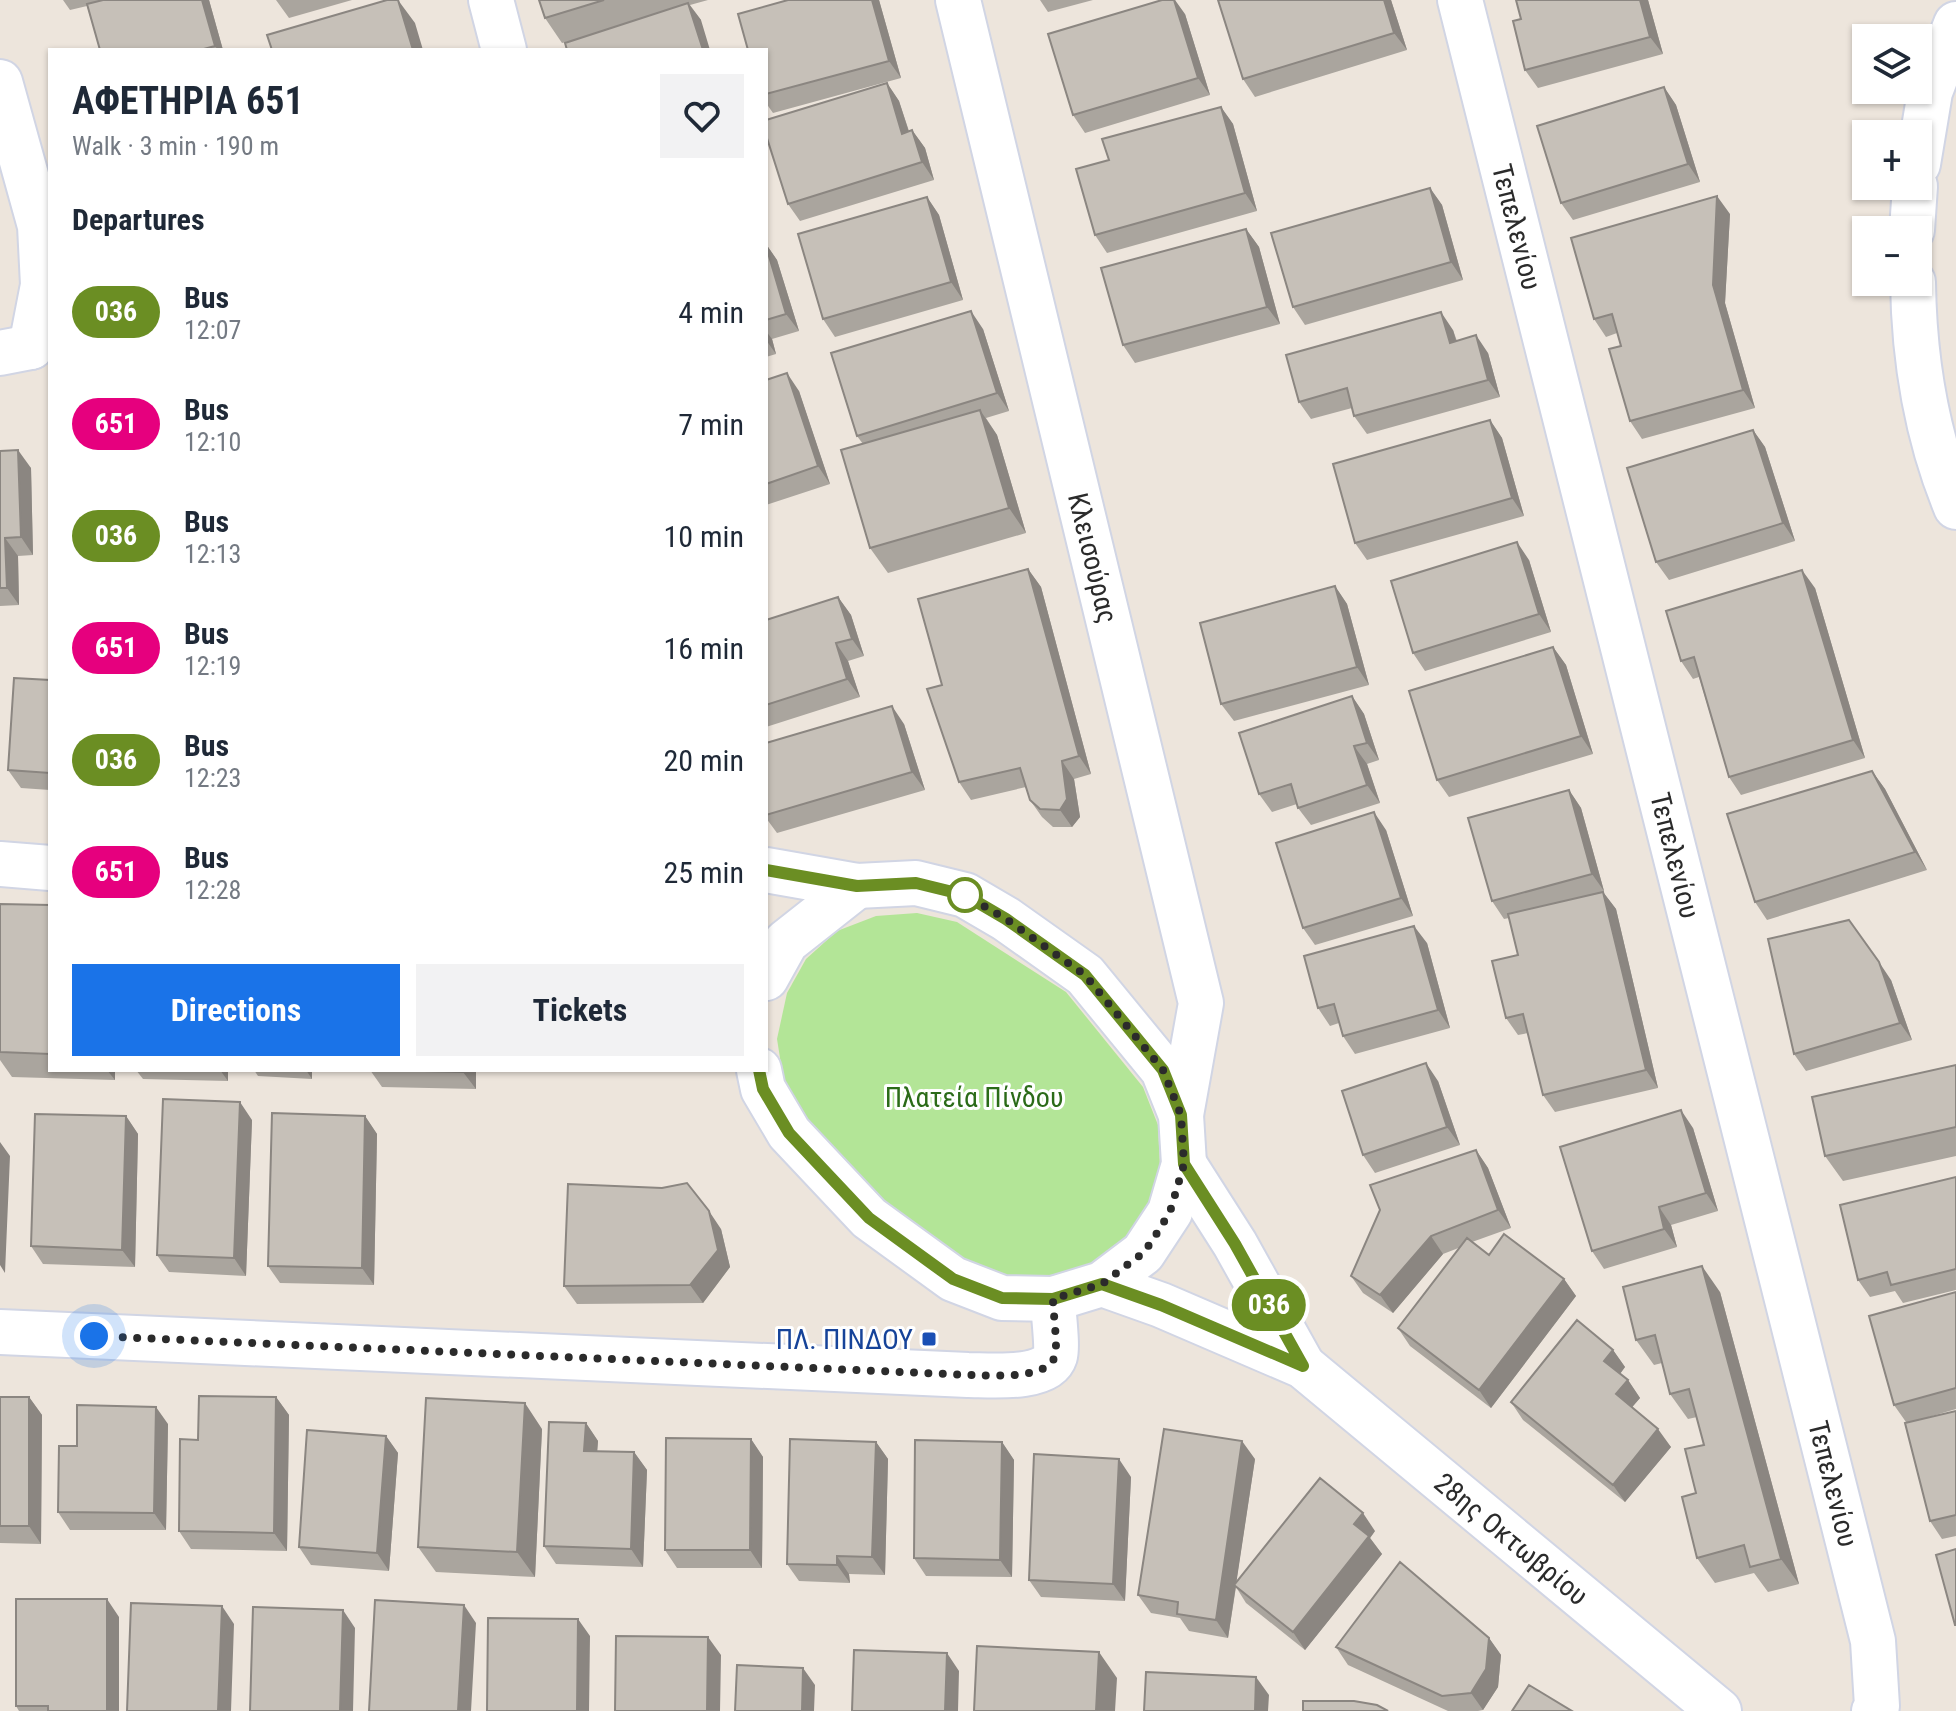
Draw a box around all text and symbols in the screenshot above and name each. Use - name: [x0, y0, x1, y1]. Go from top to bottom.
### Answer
- map controls: [1852, 24, 1932, 296]
- button: layers: [1852, 24, 1932, 104]
- button: heart: [660, 74, 744, 158]
- text: ΑΦΕΤΗΡΙΑ 651: [72, 79, 304, 123]
- button: +: [1852, 120, 1932, 200]
- text: Walk · 3 min · 190 m: [72, 131, 279, 161]
- street label: Τεπελενίου: [1485, 161, 1549, 293]
- text: Departures: [72, 202, 205, 237]
- button: −: [1852, 216, 1932, 296]
- text: Bus: [184, 280, 229, 315]
- text: 036: [95, 295, 137, 328]
- text: 4 min: [678, 295, 744, 330]
- text: 12:07: [184, 315, 241, 345]
- text: Bus: [184, 392, 229, 427]
- text: 651: [95, 407, 137, 440]
- text: 7 min: [678, 407, 744, 442]
- text: 12:10: [184, 427, 241, 457]
- street label: Κλεισούρας: [1061, 489, 1125, 626]
- text: Bus: [184, 504, 229, 539]
- text: 036: [95, 519, 137, 552]
- text: 10 min: [663, 519, 744, 554]
- text: 12:13: [184, 539, 241, 569]
- text: Bus: [184, 616, 229, 651]
- text: 651: [95, 631, 137, 664]
- text: 16 min: [663, 631, 744, 666]
- text: 12:19: [184, 651, 241, 681]
- text: Bus: [184, 728, 229, 763]
- text: 036: [95, 743, 137, 776]
- text: 20 min: [663, 743, 744, 778]
- text: 12:23: [184, 763, 241, 793]
- street label: Τεπελενίου: [1644, 789, 1707, 922]
- text: Bus: [184, 840, 229, 875]
- text: 651: [95, 855, 137, 888]
- text: 25 min: [663, 855, 744, 890]
- text: 12:28: [184, 875, 241, 905]
- unlabelled marker: [948, 878, 982, 912]
- button: Directions: [72, 964, 400, 1056]
- button: Tickets: [416, 964, 744, 1056]
- park label: Πλατεία Πίνδου: [885, 1081, 1063, 1114]
- line badge: 036: [1223, 1279, 1315, 1331]
- text: 036: [1248, 1288, 1290, 1321]
- your location: [74, 1316, 114, 1356]
- place label: ΠΛ. ΠΙΝΔΟΥ: [776, 1323, 913, 1356]
- marker: ΠΛ. ΠΙΝΔΟΥ: [920, 1330, 938, 1348]
- street label: Τεπελενίου: [1802, 1417, 1865, 1550]
- street label: 28ης Οκτωβρίου: [1428, 1466, 1595, 1612]

